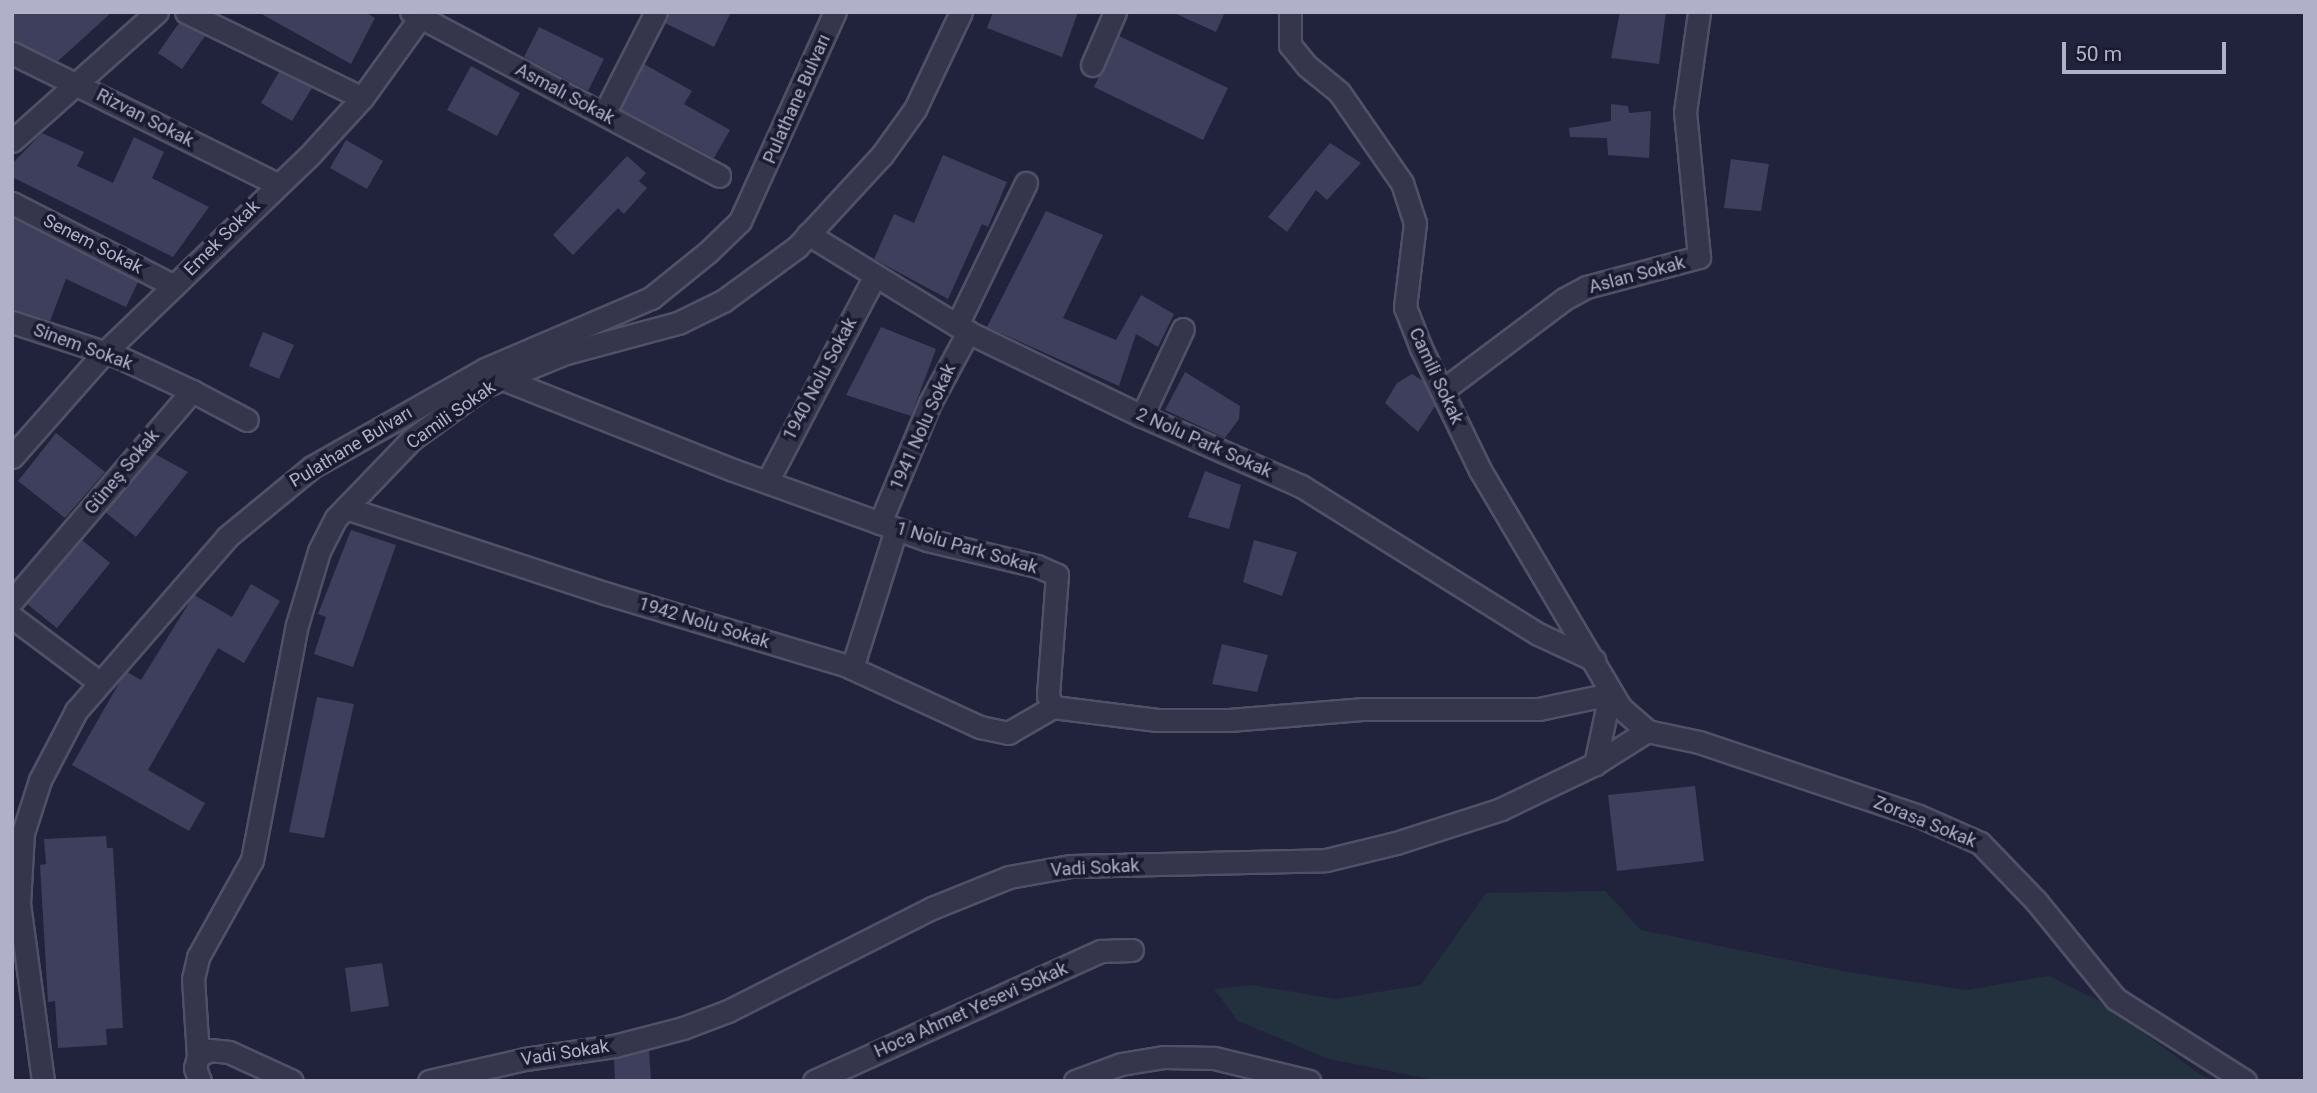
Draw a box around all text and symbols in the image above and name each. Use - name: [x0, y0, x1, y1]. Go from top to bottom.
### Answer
- scale bar: [2065, 28, 2230, 72]
- street label: Pulathane Bulvarı: [759, 31, 835, 167]
- text: 50 m: [2075, 42, 2122, 66]
- street label: Asmalı Sokak: [512, 59, 618, 129]
- street label: Rizvan Sokak: [93, 84, 197, 152]
- street label: Emek Sokak: [180, 196, 264, 280]
- street label: Senem Sokak: [40, 210, 146, 278]
- street label: Aslan Sokak: [1587, 252, 1687, 298]
- street label: 1940 Nolu Sokak: [779, 314, 861, 444]
- street label: Sinem Sokak: [31, 319, 135, 375]
- street label: Camili Sokak: [1404, 324, 1468, 428]
- street label: 1941 Nolu Sokak: [886, 361, 960, 493]
- street label: Camili Sokak: [402, 376, 500, 454]
- street label: Pulathane Bulvarı: [286, 402, 416, 492]
- street label: 2 Nolu Park Sokak: [1133, 403, 1275, 483]
- street label: Güneş Sokak: [80, 425, 164, 519]
- street label: 1 Nolu Park Sokak: [894, 517, 1040, 579]
- street label: 1942 Nolu Sokak: [636, 593, 772, 653]
- street label: Zorasa Sokak: [1870, 792, 1980, 852]
- street label: Vadi Sokak: [1050, 855, 1140, 881]
- street label: Hoca Ahmet Yesevi Sokak: [871, 958, 1071, 1062]
- street label: Vadi Sokak: [519, 1035, 611, 1071]

